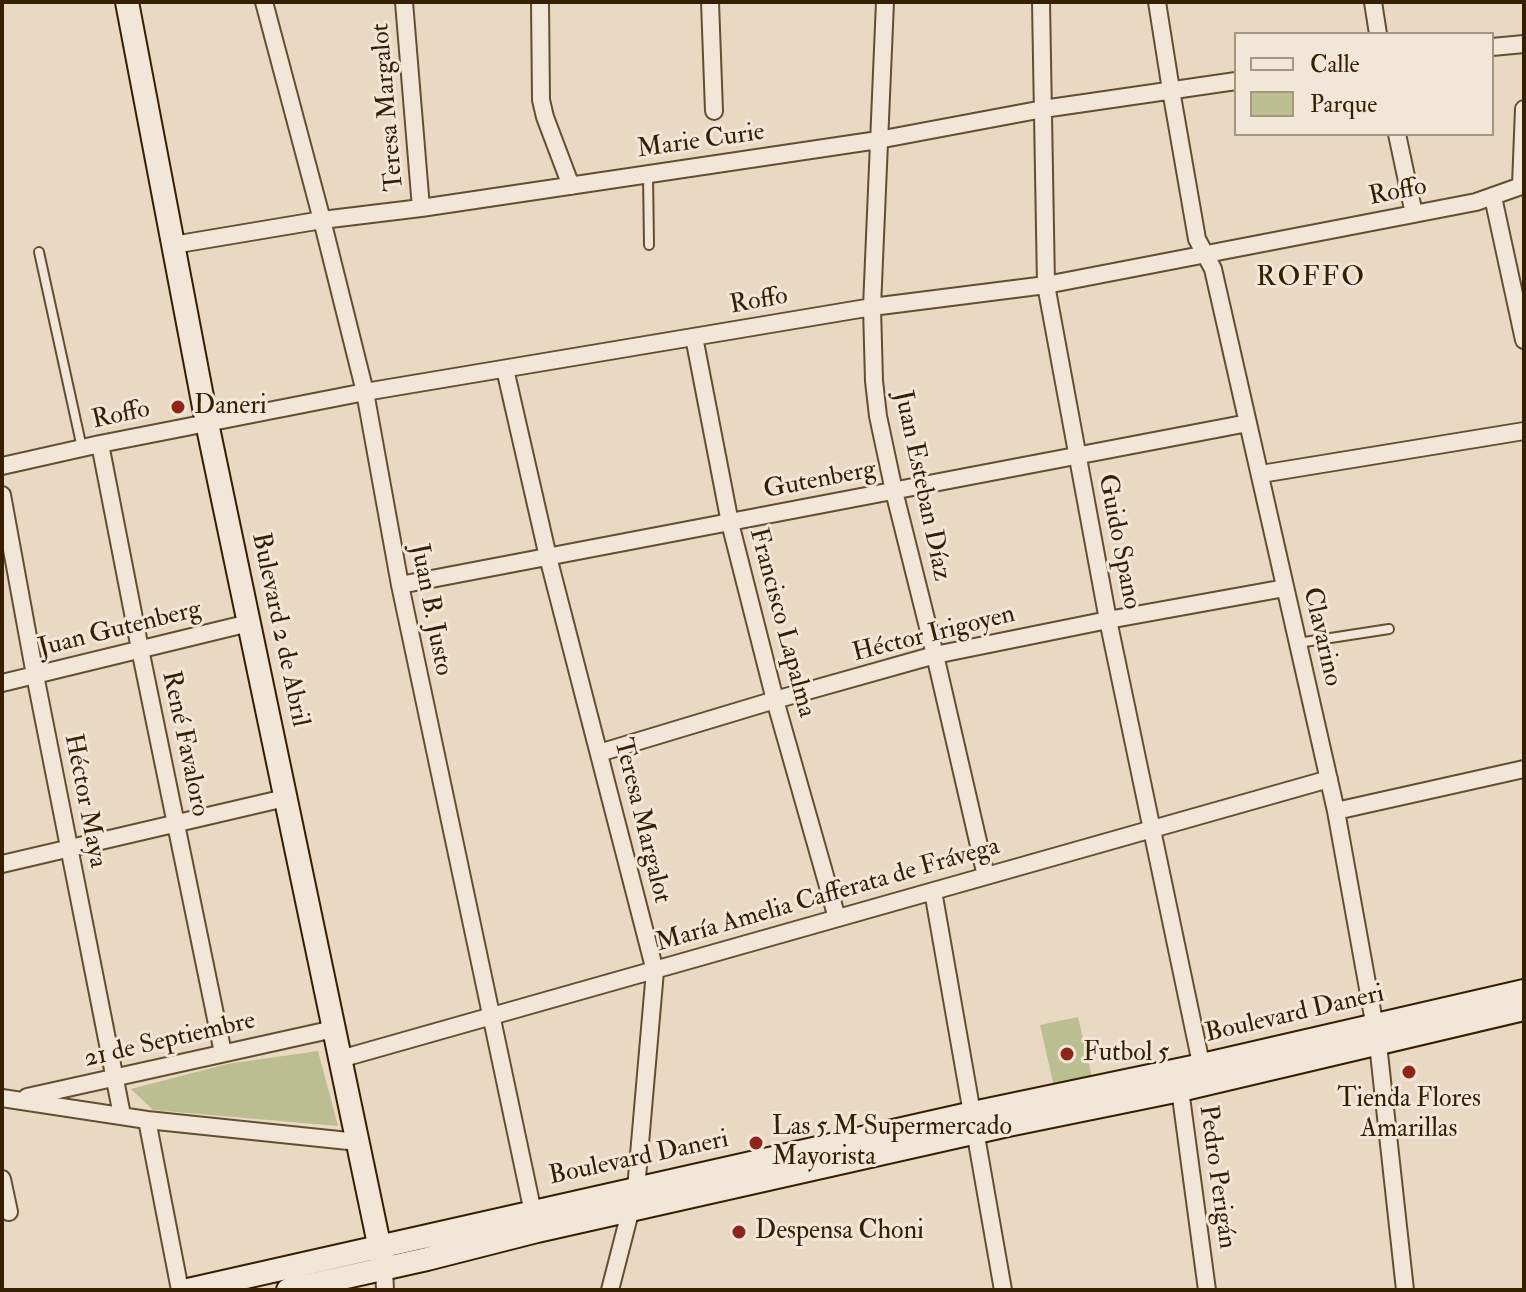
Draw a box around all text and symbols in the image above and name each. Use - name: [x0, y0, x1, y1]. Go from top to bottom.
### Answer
- street label: Teresa Margalot: [366, 22, 412, 192]
- legend: [1234, 32, 1494, 136]
- text: Calle: [1310, 49, 1360, 80]
- text: Parque: [1310, 89, 1377, 120]
- street label: Marie Curie: [635, 118, 767, 166]
- street label: Roffo: [1366, 172, 1430, 214]
- district label: ROFFO: [1256, 262, 1366, 296]
- street label: Roffo: [728, 282, 790, 322]
- street label: Juan Esteban Díaz: [886, 388, 956, 584]
- place label: Daneri: [194, 391, 267, 423]
- street label: Roffo: [89, 395, 153, 437]
- marker: Daneri: [169, 398, 187, 416]
- street label: Gutenberg: [761, 455, 879, 507]
- street label: Guido Spano: [1090, 472, 1146, 612]
- street label: Francisco Lapalma: [741, 525, 821, 721]
- street label: Bulevard 2 de Abril: [243, 530, 315, 730]
- street label: Juan B. Justo: [402, 541, 458, 679]
- street label: Clavarino: [1295, 585, 1347, 689]
- street label: Juan Gutenberg: [35, 595, 205, 665]
- street label: Héctor Irigoyen: [850, 600, 1018, 670]
- street label: René Favaloro: [153, 668, 215, 820]
- street label: Héctor Maya: [56, 731, 112, 871]
- street label: Teresa Margalot: [605, 735, 677, 907]
- street label: María Amelia Cafferata de Frávega: [653, 832, 1003, 960]
- street label: Boulevard Daneri: [1202, 979, 1388, 1051]
- street label: 21 de Septiembre: [81, 1006, 259, 1076]
- place label: Futbol 5: [1083, 1038, 1169, 1070]
- marker: Futbol 5: [1058, 1045, 1076, 1063]
- marker: Tienda Flores Amarillas: [1400, 1063, 1418, 1081]
- place label: Tienda Flores Amarillas: [1337, 1084, 1481, 1146]
- street label: Pedro Perigán: [1190, 1103, 1242, 1251]
- place label: Las 5 M Supermercado Mayorista: [772, 1112, 1012, 1174]
- street label: Boulevard Daneri: [546, 1125, 732, 1193]
- marker: Las 5 M Supermercado Mayorista: [747, 1134, 765, 1152]
- place label: Despensa Choni: [755, 1216, 924, 1248]
- marker: Despensa Choni: [730, 1223, 748, 1241]

